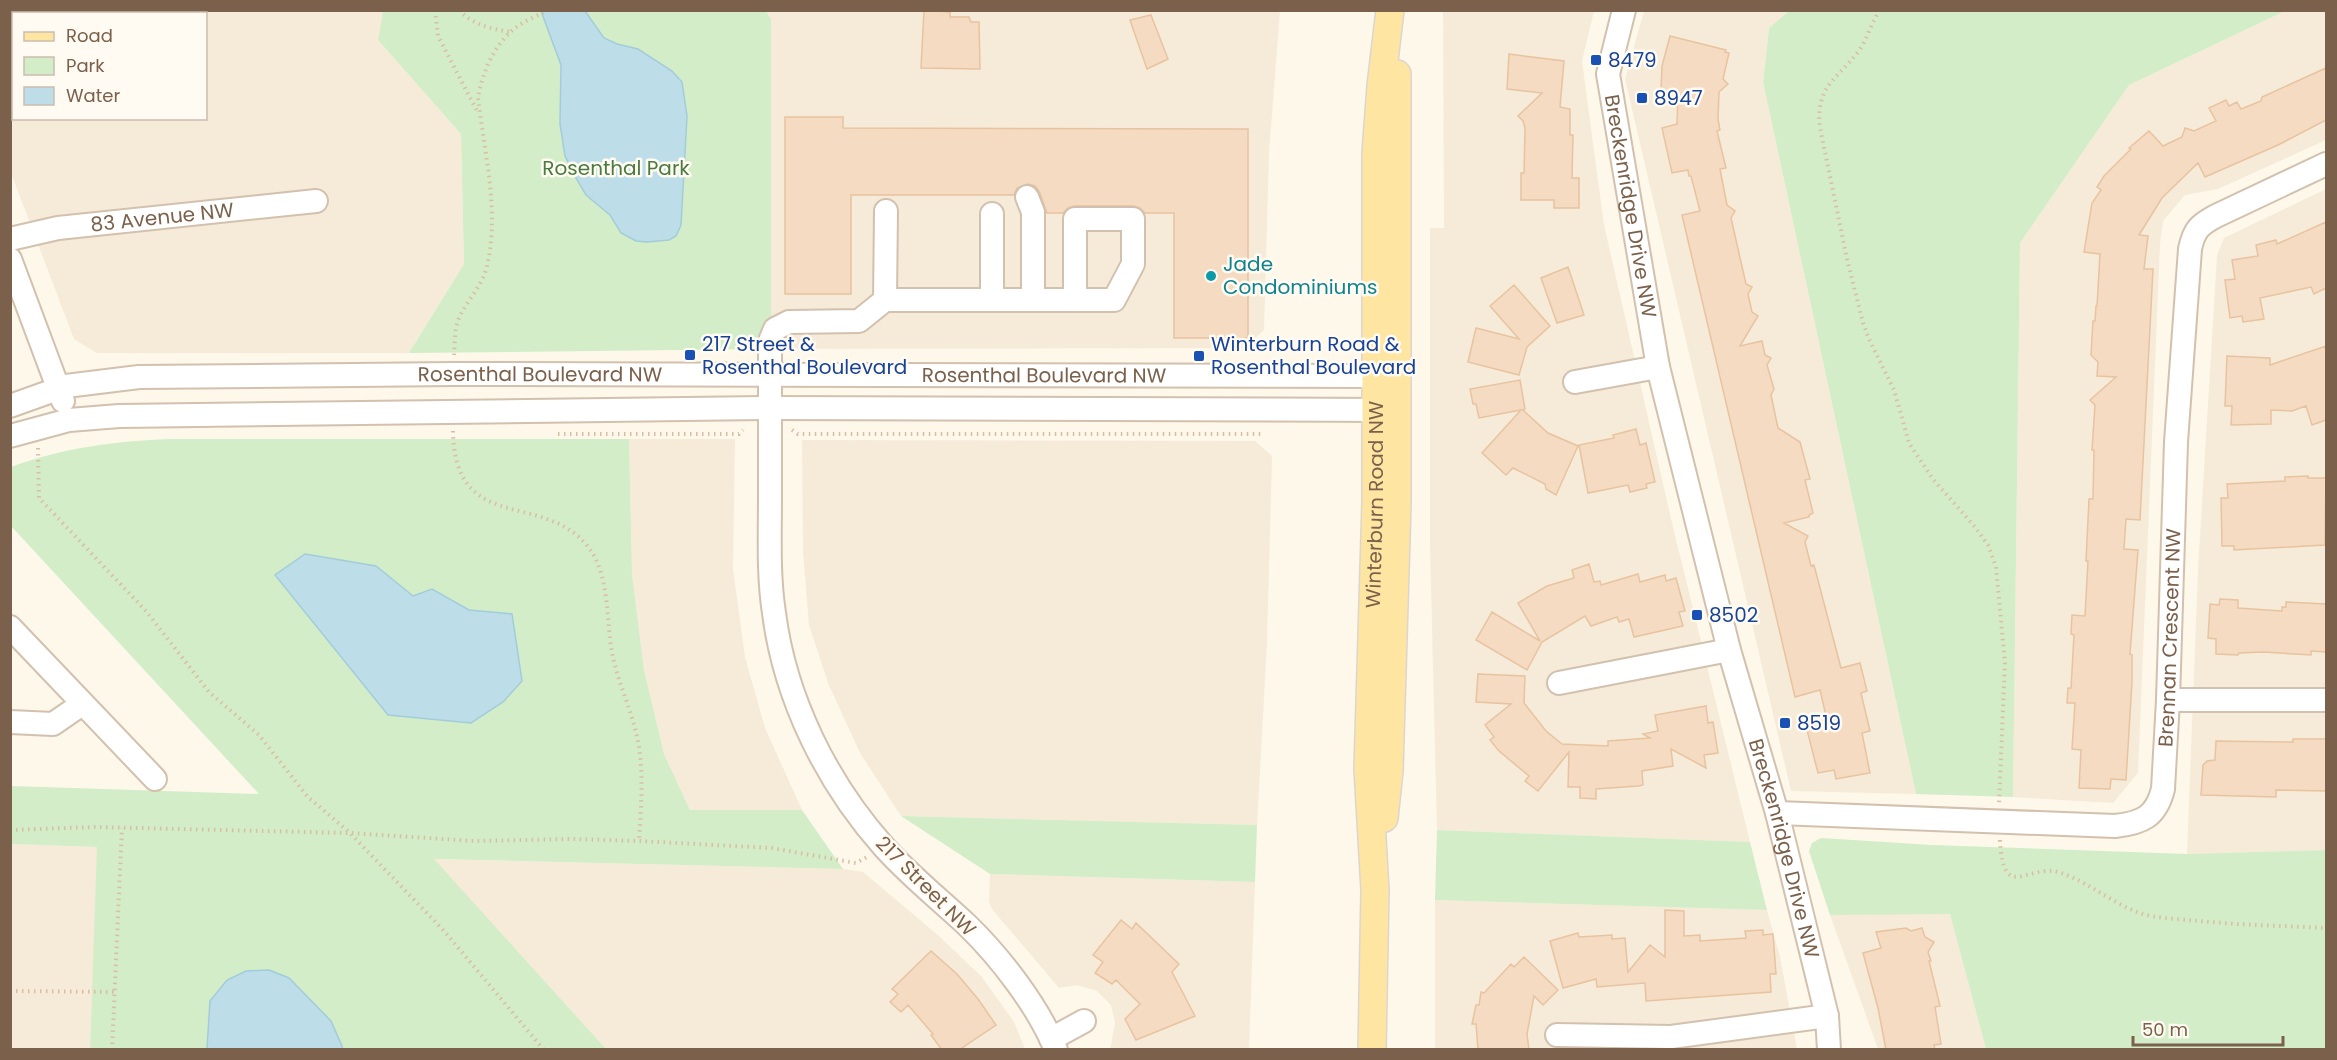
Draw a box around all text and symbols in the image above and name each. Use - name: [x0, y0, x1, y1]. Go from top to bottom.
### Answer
- legend: [12, 12, 207, 120]
- text: Road: [66, 23, 113, 48]
- place label: 8479: [1608, 46, 1657, 74]
- text: Park: [66, 53, 105, 78]
- marker: 8479: [1589, 53, 1603, 67]
- text: Water: [66, 83, 120, 108]
- place label: 8947: [1654, 84, 1703, 112]
- marker: 8947: [1635, 91, 1649, 105]
- street label: Breckenridge Drive NW: [1598, 92, 1663, 320]
- park label: Rosenthal Park: [542, 154, 690, 182]
- street label: 83 Avenue NW: [89, 196, 236, 239]
- place label: Jade Condominiums: [1223, 250, 1377, 301]
- marker: Jade Condominiums: [1204, 269, 1218, 283]
- place label: 217 Street & Rosenthal Boulevard: [702, 330, 907, 381]
- place label: Winterburn Road & Rosenthal Boulevard: [1211, 330, 1416, 381]
- marker: 217 Street & Rosenthal Boulevard: [683, 348, 697, 362]
- marker: Winterburn Road & Rosenthal Boulevard: [1192, 349, 1206, 363]
- street label: Rosenthal Boulevard NW: [418, 360, 663, 388]
- street label: Rosenthal Boulevard NW: [922, 361, 1167, 390]
- street label: Winterburn Road NW: [1359, 400, 1390, 608]
- street label: Brennan Crescent NW: [2151, 527, 2187, 748]
- place label: 8502: [1709, 601, 1758, 629]
- marker: 8502: [1690, 608, 1704, 622]
- place label: 8519: [1797, 709, 1841, 737]
- marker: 8519: [1778, 716, 1792, 730]
- street label: Breckenridge Drive NW: [1742, 735, 1826, 962]
- street label: 217 Street NW: [870, 830, 983, 943]
- scale bar: [2133, 1009, 2283, 1047]
- text: 50 m: [2142, 1017, 2188, 1042]

